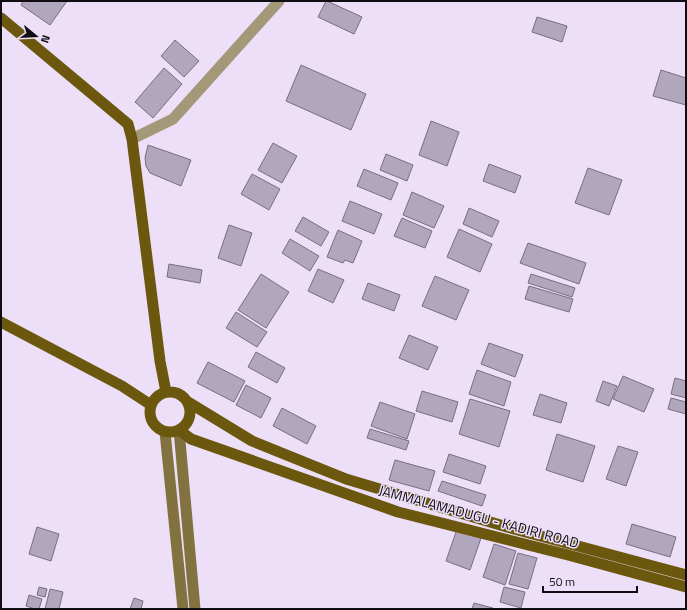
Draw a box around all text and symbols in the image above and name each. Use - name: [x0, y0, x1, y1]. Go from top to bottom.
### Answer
- north arrow: [16, 16, 56, 56]
- text: N: [37, 33, 54, 45]
- street label: JAMMALAMADUGU - KADIRI ROAD: [377, 479, 581, 553]
- scale bar: [543, 568, 637, 594]
- text: 50 m: [549, 572, 575, 591]

